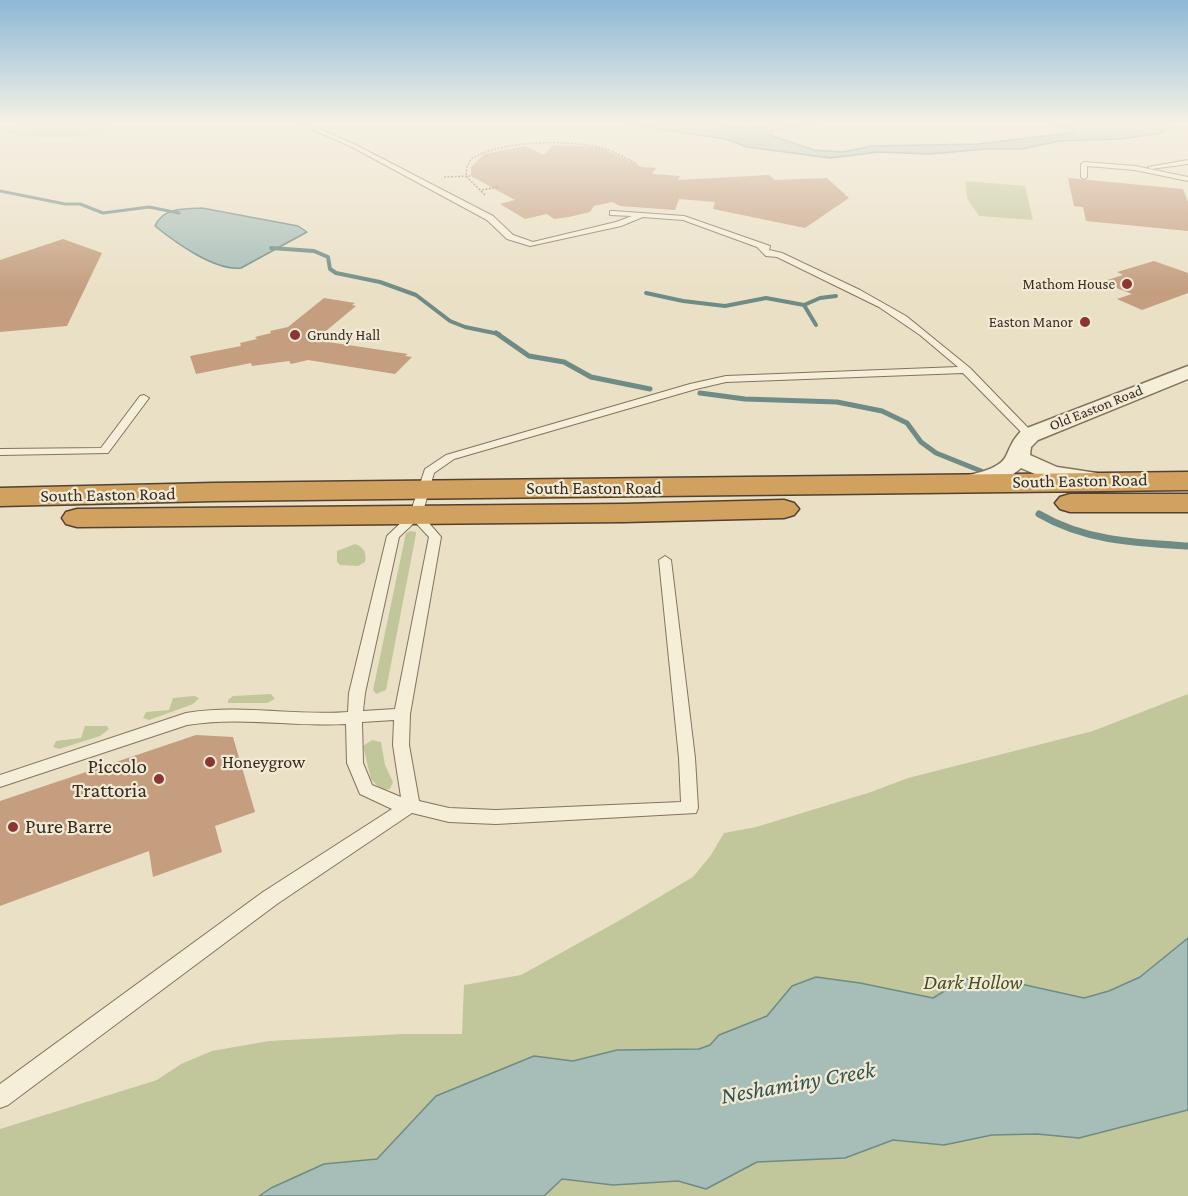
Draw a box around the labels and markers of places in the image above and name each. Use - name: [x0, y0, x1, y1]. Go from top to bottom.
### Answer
- place label: Mathom House: [1023, 275, 1115, 293]
- marker: Mathom House: [1120, 277, 1134, 291]
- place label: Easton Manor: [989, 313, 1073, 331]
- marker: Easton Manor: [1078, 315, 1092, 329]
- place label: Grundy Hall: [307, 326, 380, 344]
- marker: Grundy Hall: [288, 328, 302, 342]
- place label: Honeygrow: [222, 751, 305, 773]
- place label: Piccolo Trattoria: [72, 754, 147, 804]
- marker: Honeygrow: [203, 755, 217, 769]
- marker: Piccolo Trattoria: [152, 772, 166, 786]
- place label: Pure Barre: [25, 814, 112, 840]
- marker: Pure Barre: [6, 820, 20, 834]

